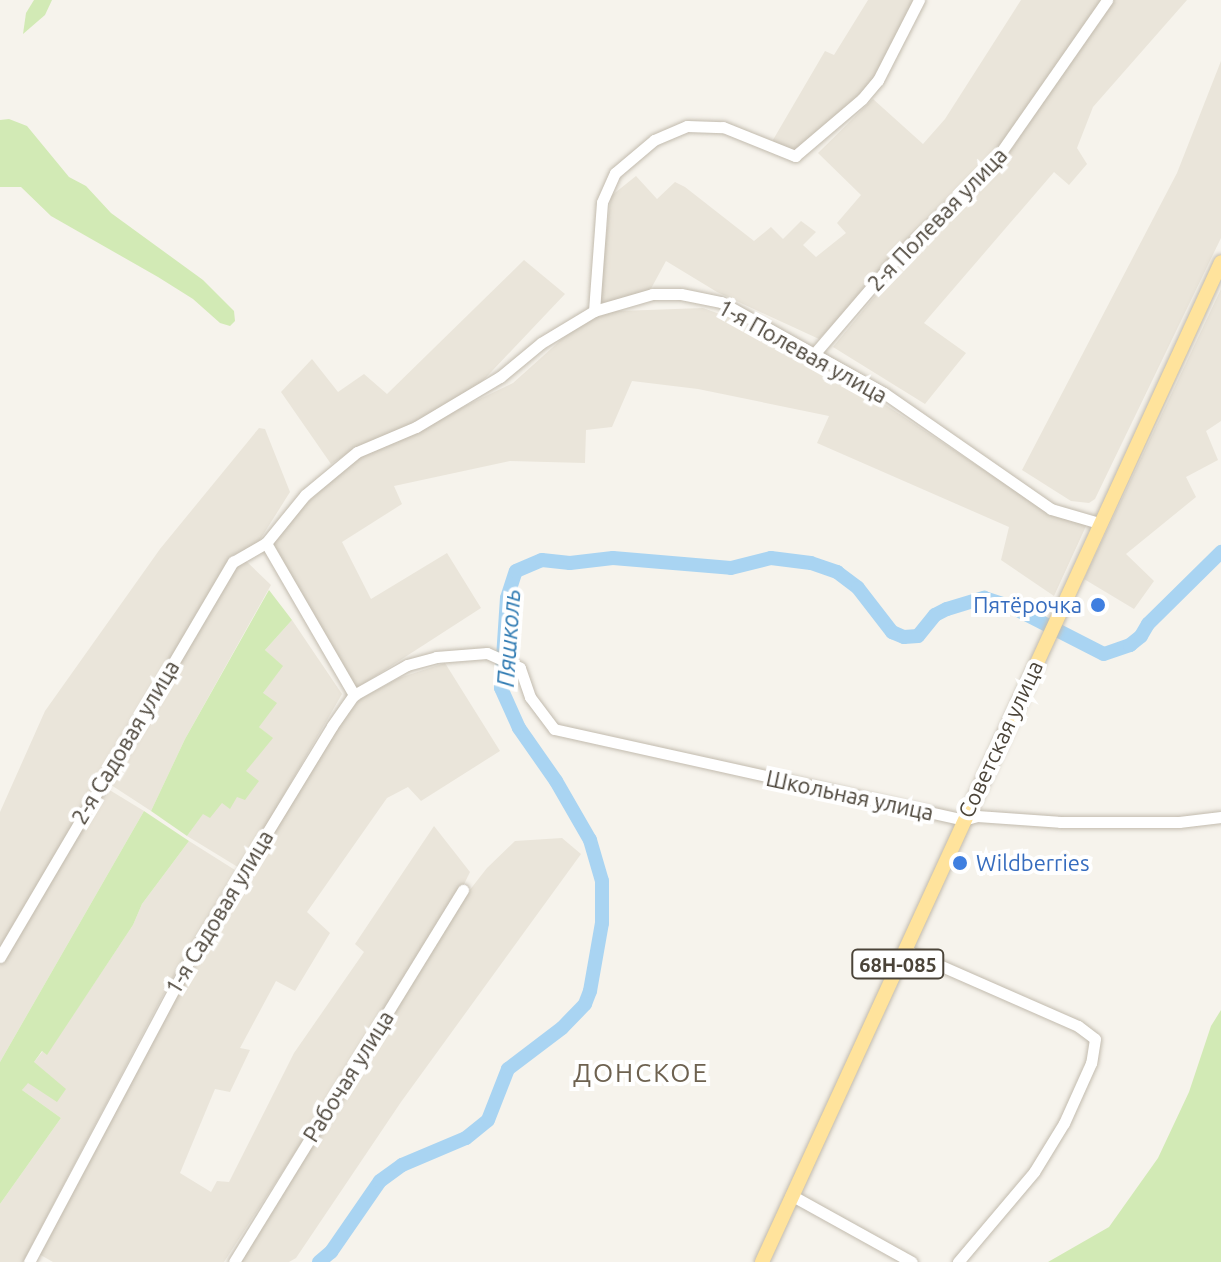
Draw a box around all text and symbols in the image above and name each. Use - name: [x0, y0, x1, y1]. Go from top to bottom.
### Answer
- street label: 2-я Полевая улица: [862, 142, 1012, 296]
- street label: 1-я Полевая улица: [714, 294, 892, 408]
- water label: Пяшколь: [491, 588, 527, 688]
- place label: Пятёрочка: [973, 592, 1082, 618]
- marker: Пятёрочка: [1089, 596, 1107, 614]
- street label: 2-я Садовая улица: [66, 655, 184, 829]
- street label: Советская улица: [952, 656, 1048, 822]
- street label: Школьная улица: [764, 764, 936, 826]
- street label: 1-я Садовая улица: [160, 825, 278, 999]
- place label: Wildberries: [976, 850, 1089, 876]
- marker: Wildberries: [951, 854, 969, 872]
- road number: 68Н-085: [850, 948, 946, 980]
- street label: Рабочая улица: [297, 1005, 399, 1147]
- district label: ДОНСКОЕ: [573, 1057, 709, 1089]

